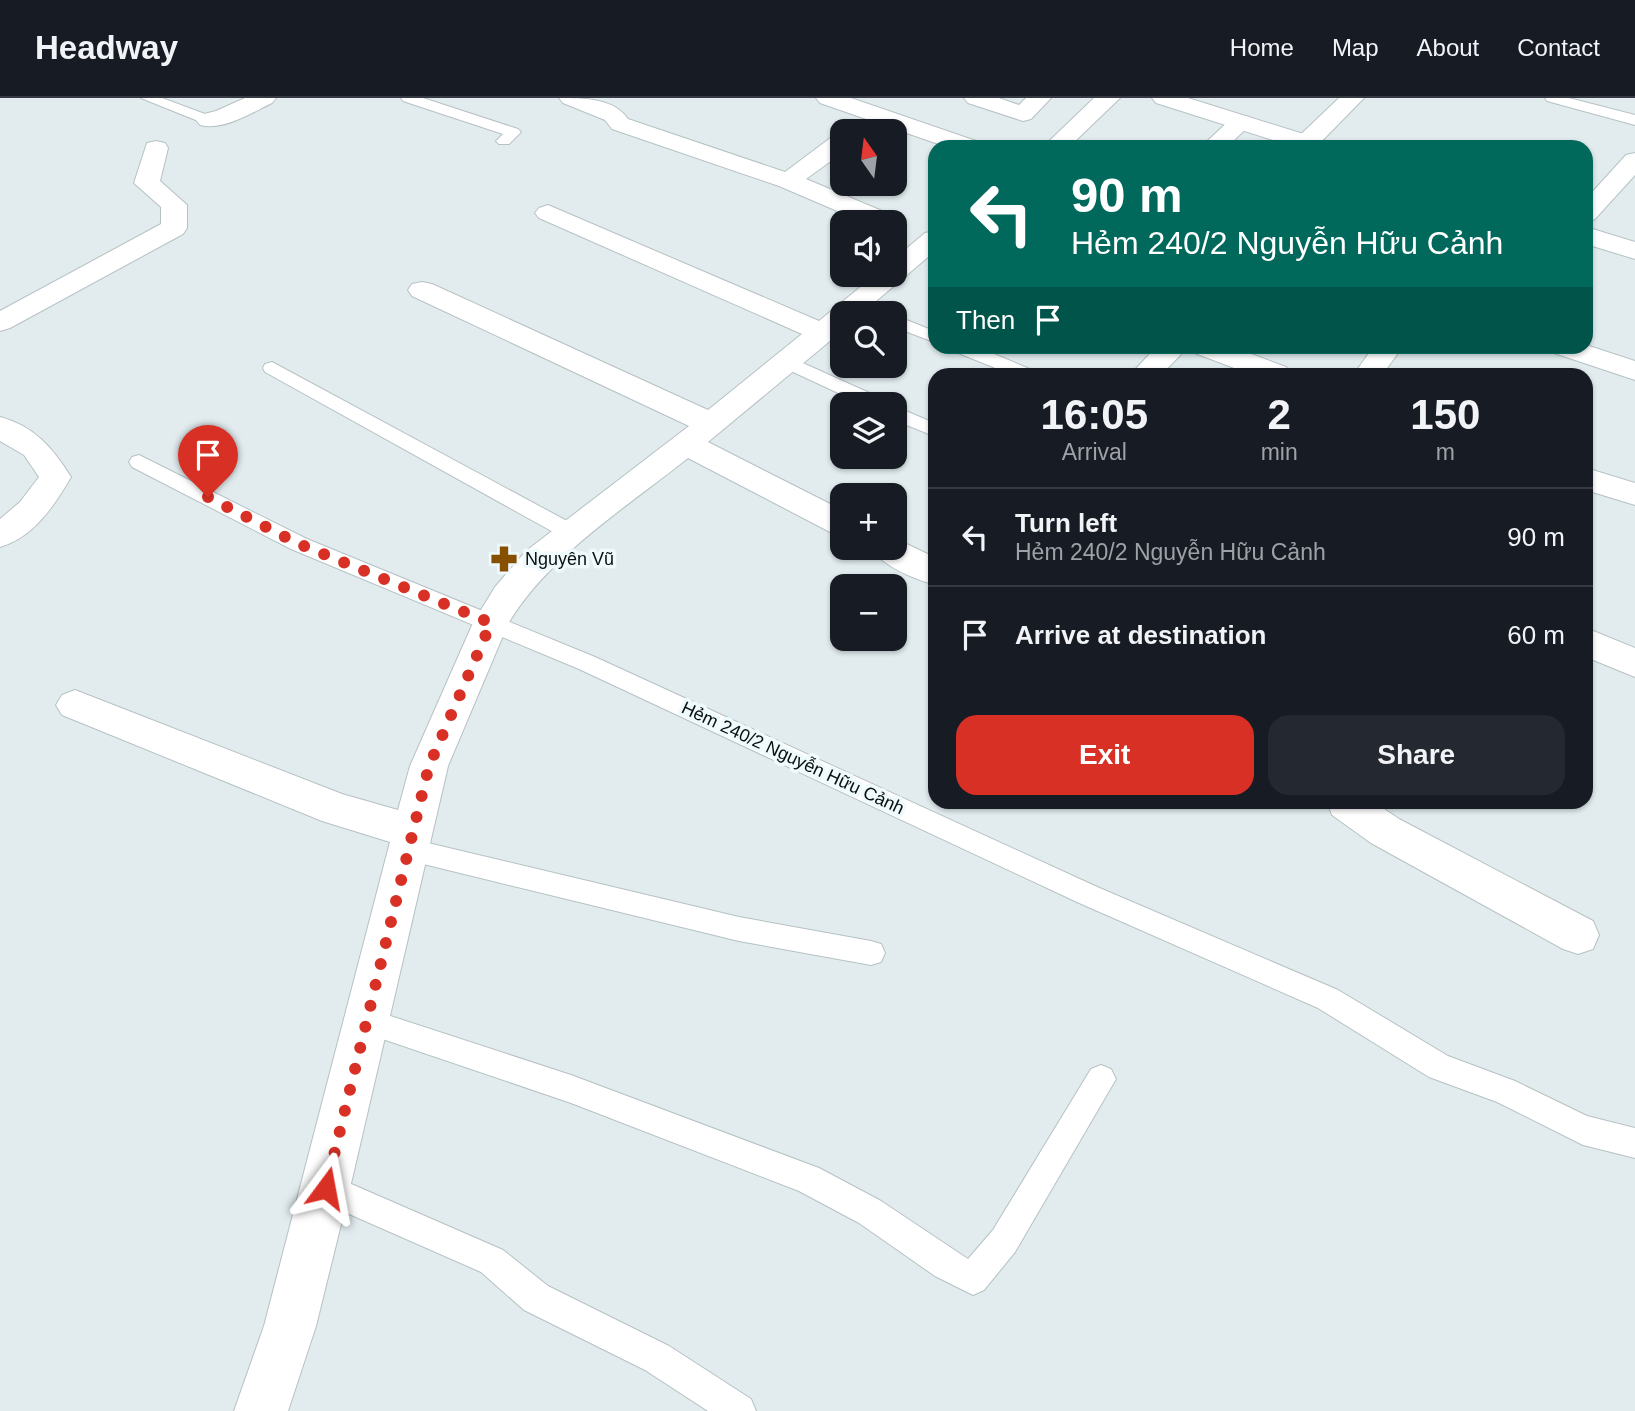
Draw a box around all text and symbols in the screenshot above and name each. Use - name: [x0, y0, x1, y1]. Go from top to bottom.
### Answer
- text: Headway: [35, 29, 178, 66]
- text: Home: [1230, 34, 1294, 61]
- text: Map: [1332, 34, 1379, 61]
- text: About: [1417, 34, 1479, 61]
- text: Contact: [1517, 34, 1600, 61]
- north arrow: [830, 119, 906, 196]
- map controls: [830, 119, 907, 651]
- icon: left: [956, 168, 1047, 259]
- text: 90 m: [1071, 168, 1183, 222]
- button: sound: [830, 210, 907, 287]
- text: Hẻm 240/2 Nguyễn Hữu Cảnh: [1071, 225, 1503, 261]
- button: search: [830, 301, 907, 378]
- icon: arrive: [1029, 301, 1067, 339]
- text: Then: [956, 305, 1015, 335]
- text: 16:05: [1041, 391, 1148, 438]
- text: 2: [1267, 391, 1291, 438]
- text: 150: [1410, 391, 1480, 438]
- button: layers: [830, 392, 907, 469]
- pin: [178, 425, 238, 497]
- icon: arrive: [189, 436, 227, 474]
- text: Arrival: [1062, 439, 1127, 465]
- text: min: [1261, 439, 1298, 465]
- text: m: [1436, 439, 1455, 465]
- button: +: [830, 483, 907, 560]
- text: Turn left: [1015, 508, 1117, 538]
- icon: left: [956, 518, 994, 556]
- text: 90 m: [1507, 522, 1565, 552]
- text: Hẻm 240/2 Nguyễn Hữu Cảnh: [1015, 539, 1326, 565]
- pharmacy icon: Nguyên Vũ: [489, 544, 519, 574]
- place label: Nguyên Vũ: [525, 549, 614, 569]
- button: −: [830, 574, 907, 651]
- icon: arrive: [956, 616, 994, 654]
- text: Arrive at destination: [1015, 620, 1266, 650]
- text: 60 m: [1507, 620, 1565, 650]
- street label: Hẻm 240/2 Nguyễn Hữu Cảnh: [679, 697, 908, 818]
- button: Exit: [956, 715, 1254, 795]
- button: Share: [1268, 715, 1565, 795]
- position arrow: [289, 1151, 363, 1225]

